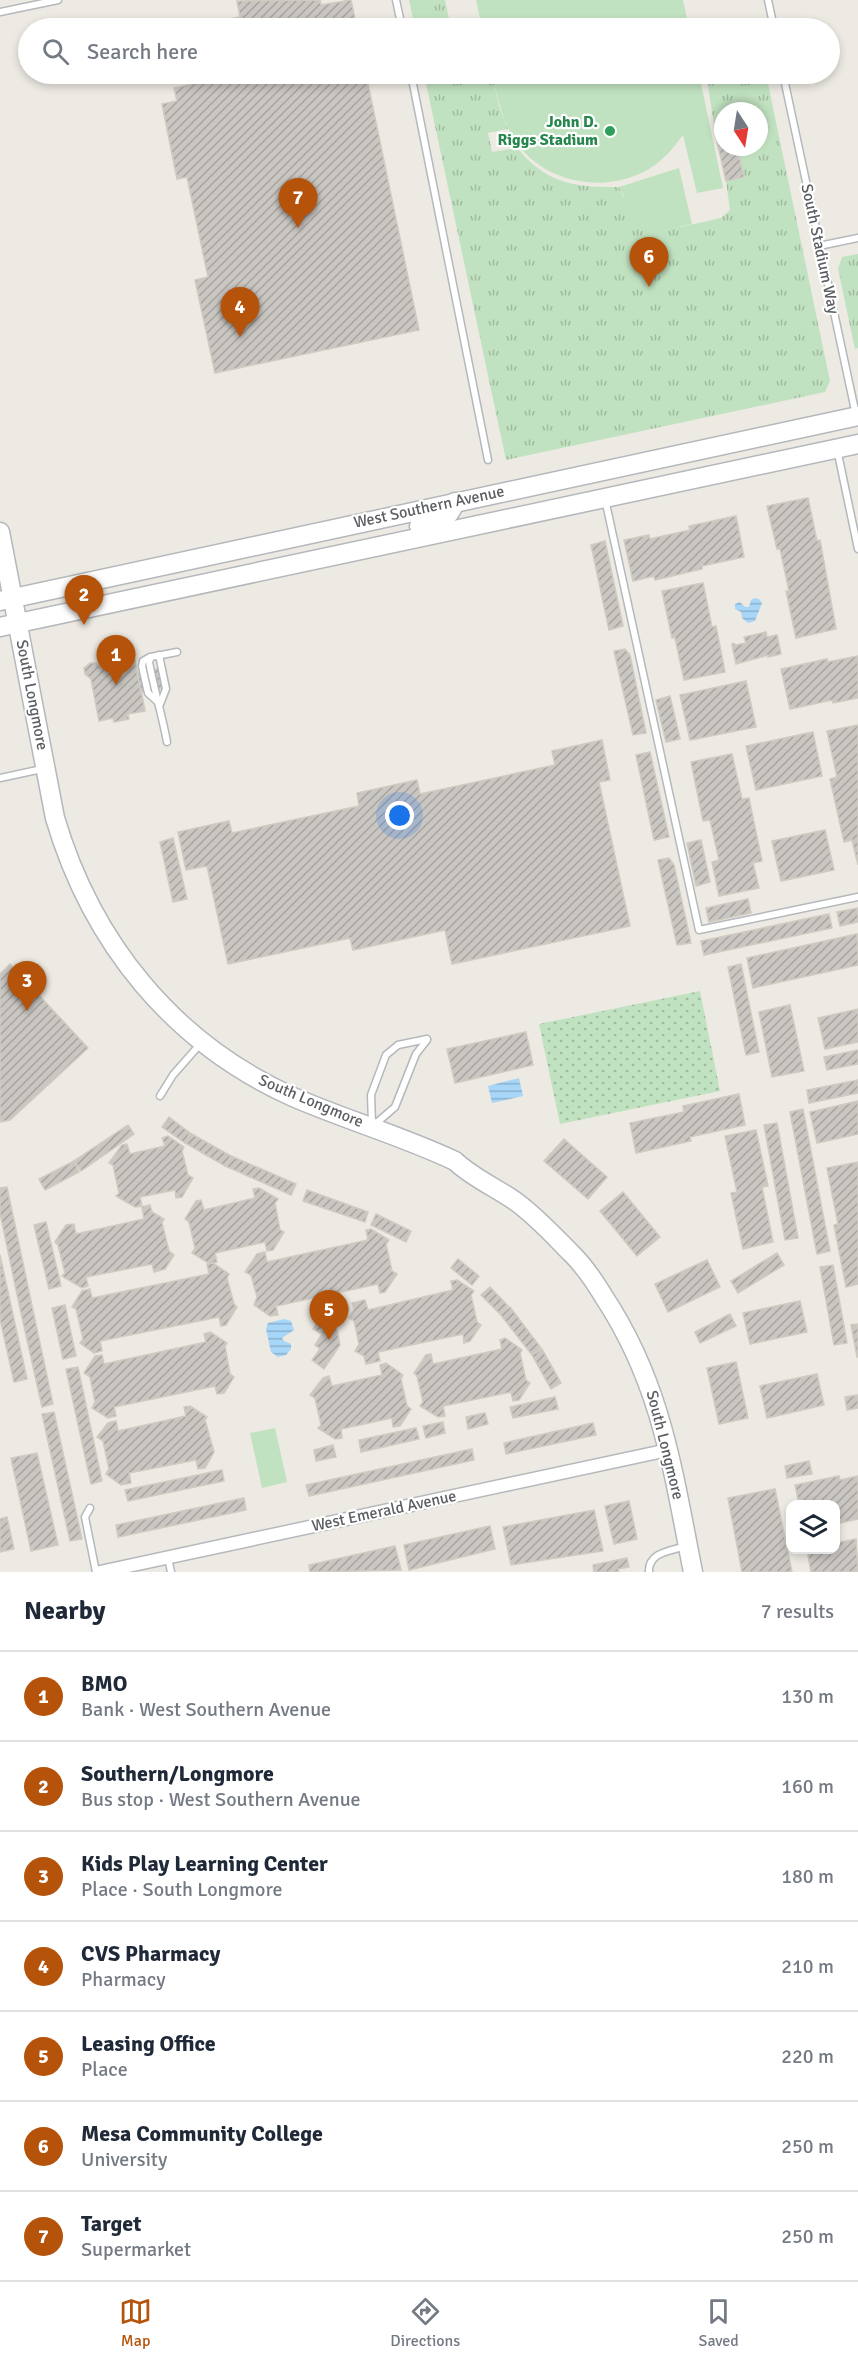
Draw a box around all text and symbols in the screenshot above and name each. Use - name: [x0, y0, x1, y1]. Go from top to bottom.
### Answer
- search box: [18, 18, 840, 84]
- icon: search: [39, 35, 72, 68]
- text: Search here: [87, 38, 198, 65]
- north arrow: [714, 102, 768, 156]
- place label: John D. Riggs Stadium: [497, 112, 598, 150]
- marker: John D. Riggs Stadium: [603, 124, 617, 138]
- pin: 7: [278, 178, 318, 228]
- street label: South Stadium Way: [796, 182, 844, 316]
- pin: 6: [630, 238, 668, 287]
- pin: 4: [220, 288, 260, 337]
- street label: West Southern Avenue: [352, 481, 506, 533]
- pin: 2: [64, 576, 104, 625]
- pin: 1: [96, 636, 136, 685]
- street label: South Longmore: [12, 638, 52, 752]
- your location: [385, 801, 414, 830]
- pin: 3: [8, 962, 46, 1011]
- street label: South Longmore: [256, 1070, 366, 1132]
- pin: 5: [310, 1290, 348, 1340]
- street label: South Longmore: [642, 1388, 688, 1502]
- street label: West Emerald Avenue: [310, 1486, 458, 1536]
- map controls: [786, 1500, 840, 1554]
- button: layers: [786, 1500, 840, 1554]
- text: Nearby: [24, 1595, 105, 1627]
- text: 7 results: [761, 1599, 834, 1624]
- text: BMO: [81, 1670, 127, 1697]
- text: 1: [38, 1684, 49, 1709]
- text: 130 m: [781, 1684, 834, 1709]
- text: Bank · West Southern Avenue: [81, 1697, 331, 1722]
- text: Southern/Longmore: [81, 1760, 274, 1787]
- text: 2: [38, 1774, 49, 1799]
- text: 160 m: [781, 1774, 834, 1799]
- text: Bus stop · West Southern Avenue: [81, 1787, 361, 1812]
- text: Kids Play Learning Center: [81, 1850, 328, 1877]
- text: 3: [38, 1864, 49, 1889]
- text: 180 m: [781, 1864, 834, 1889]
- text: Place · South Longmore: [81, 1877, 282, 1902]
- text: CVS Pharmacy: [81, 1940, 220, 1967]
- text: 4: [38, 1954, 49, 1979]
- text: 210 m: [781, 1954, 834, 1979]
- text: Pharmacy: [81, 1967, 166, 1992]
- text: Leasing Office: [81, 2030, 216, 2057]
- text: 5: [38, 2044, 49, 2069]
- text: 220 m: [781, 2044, 834, 2069]
- text: Place: [81, 2057, 128, 2082]
- text: Mesa Community College: [81, 2120, 323, 2147]
- text: 6: [38, 2134, 49, 2159]
- text: 250 m: [781, 2134, 834, 2159]
- text: University: [81, 2147, 167, 2172]
- text: Target: [81, 2210, 141, 2237]
- text: 7: [38, 2224, 49, 2249]
- text: 250 m: [781, 2224, 834, 2249]
- text: Supermarket: [81, 2237, 191, 2262]
- tab: Map: [119, 2295, 152, 2351]
- tab: Directions: [390, 2295, 460, 2351]
- tab: Saved: [699, 2295, 739, 2351]

